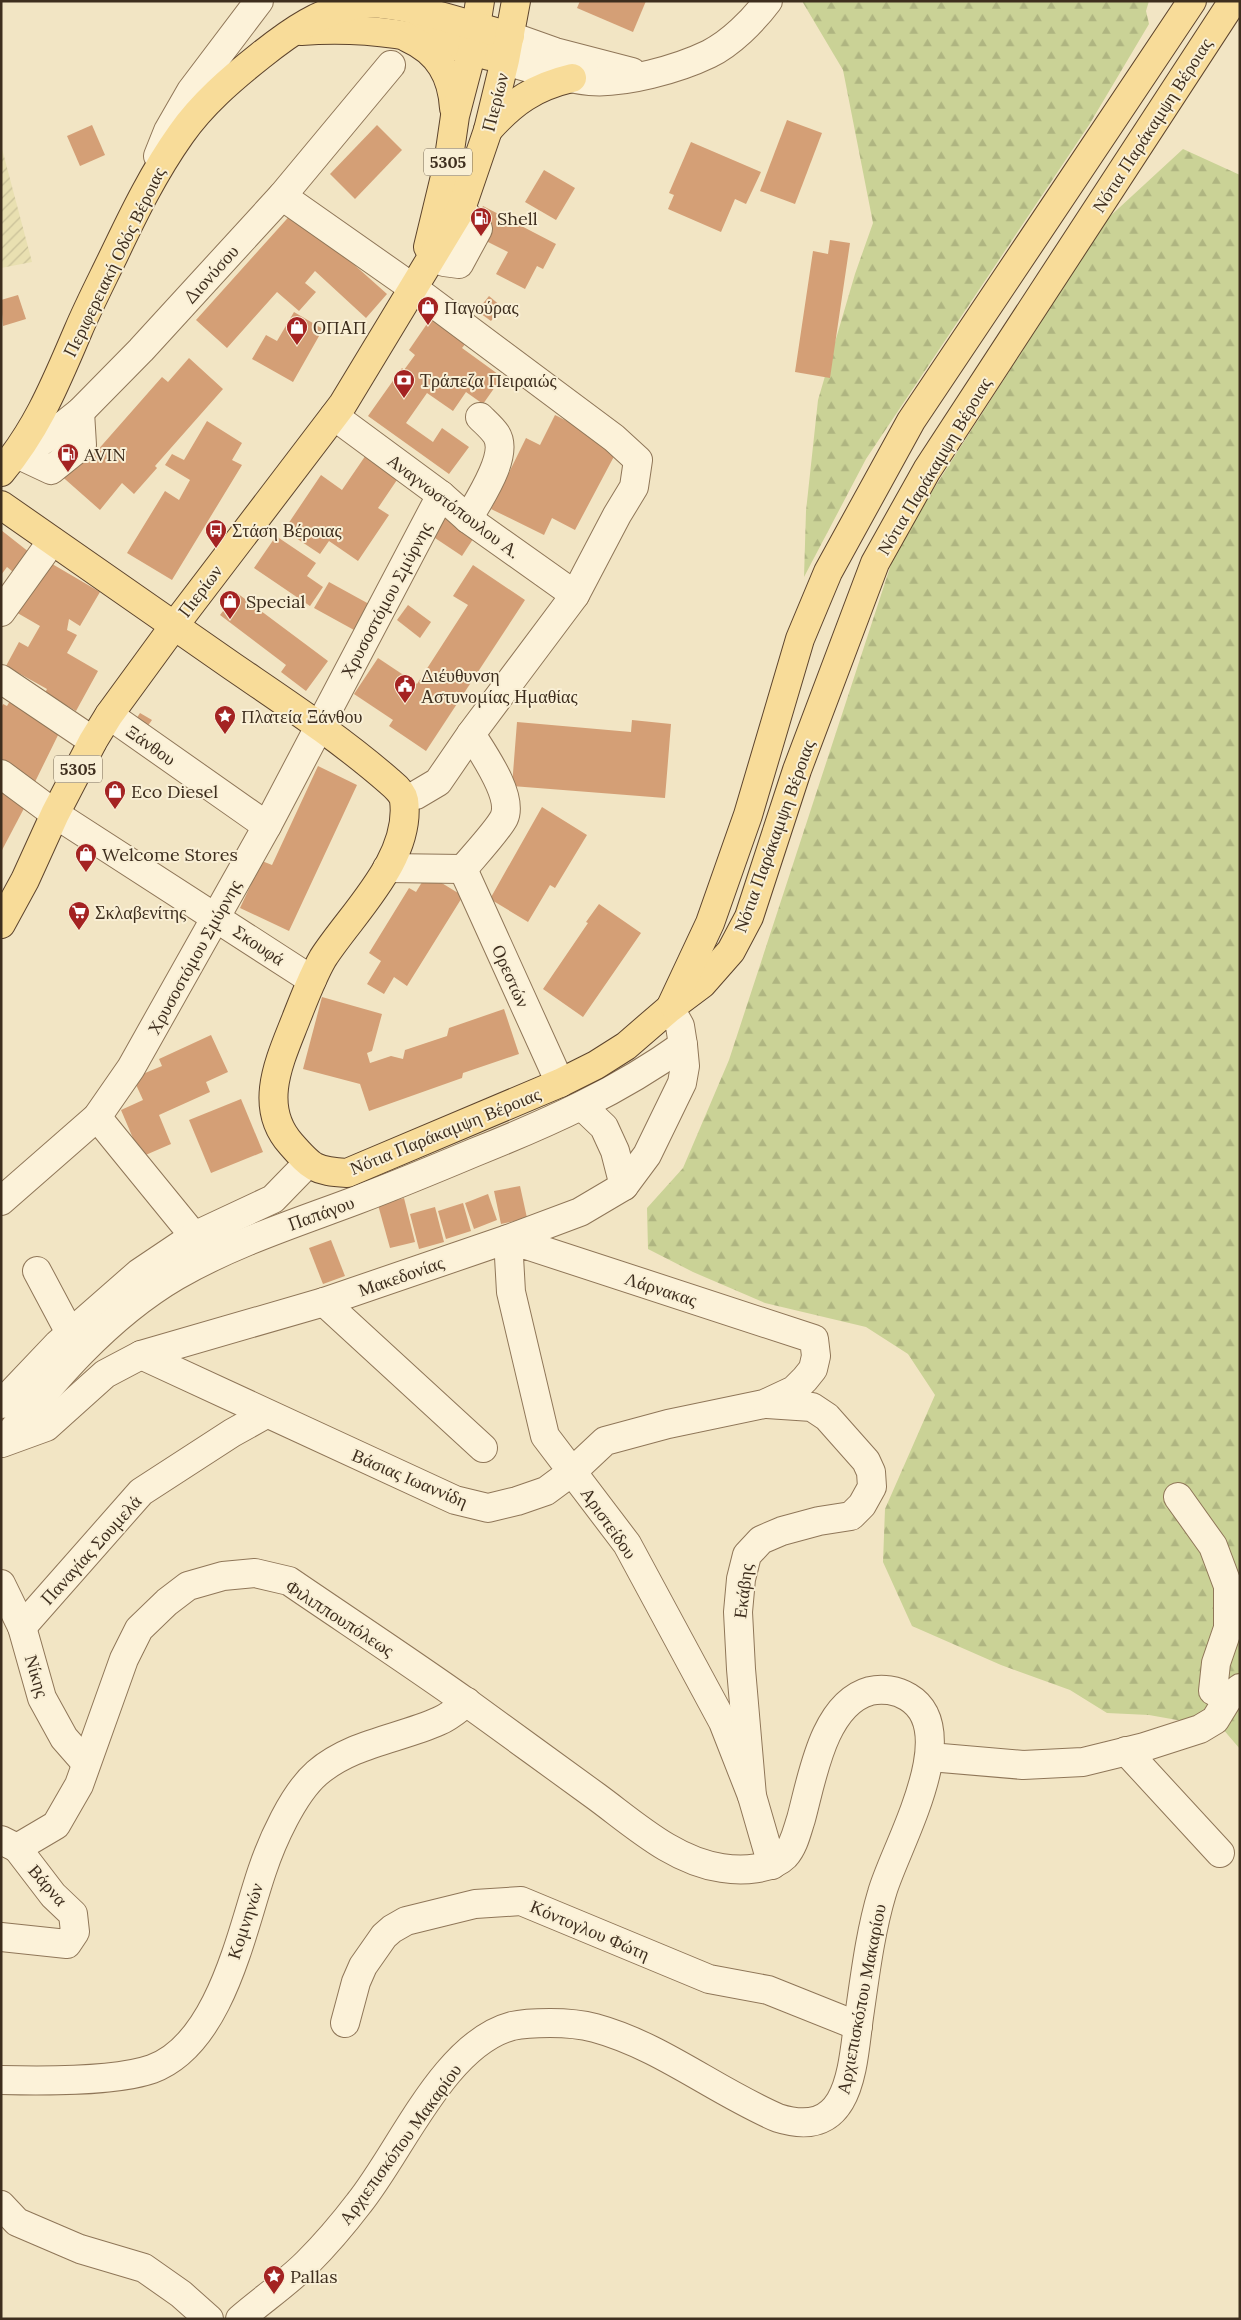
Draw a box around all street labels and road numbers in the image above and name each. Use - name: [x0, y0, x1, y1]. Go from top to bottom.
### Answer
- street label: Νότια Παράκαμψη Βέροιας: [1087, 33, 1217, 217]
- street label: Πιερίων: [477, 70, 513, 134]
- road number: 5305: [424, 148, 472, 176]
- street label: Περιφερειακή Οδός Βέροιας: [58, 163, 170, 361]
- street label: Διονύσου: [179, 240, 243, 308]
- street label: Νότια Παράκαμψη Βέροιας: [872, 373, 996, 559]
- street label: Αναγνωστόπουλου Α.: [383, 449, 525, 563]
- street label: Χρυσοστόμου Σμύρνης: [335, 518, 437, 682]
- street label: Πιερίων: [173, 560, 227, 622]
- street label: Ξάνθου: [122, 720, 180, 770]
- street label: Νότια Παράκαμψη Βέροιας: [728, 736, 820, 936]
- road number: 5305: [54, 756, 102, 782]
- street label: Χρυσοστόμου Σμύρνης: [142, 876, 246, 1038]
- street label: Σκουφά: [229, 920, 289, 971]
- street label: Ορεστών: [487, 941, 535, 1011]
- street label: Νότια Παράκαμψη Βέροιας: [346, 1082, 544, 1180]
- street label: Παπάγου: [285, 1190, 357, 1236]
- street label: Μακεδονίας: [355, 1251, 447, 1301]
- street label: Λάρνακας: [622, 1267, 700, 1311]
- street label: Βάσιας Ιωαννίδη: [349, 1443, 471, 1513]
- street label: Αριστείδου: [576, 1483, 642, 1563]
- street label: Παναγίας Σουμελά: [36, 1490, 147, 1610]
- street label: Εκάβης: [728, 1562, 758, 1620]
- street label: Φιλιππουπόλεως: [281, 1574, 399, 1662]
- street label: Νίκης: [20, 1652, 54, 1700]
- street label: Βάρνα: [24, 1859, 73, 1911]
- street label: Κομνηνών: [222, 1880, 268, 1962]
- street label: Κόντογλου Φώτη: [527, 1895, 653, 1965]
- street label: Αρχιεπισκόπου Μακαρίου: [831, 1902, 891, 2096]
- street label: Αρχιεπισκόπου Μακαρίου: [334, 2059, 466, 2229]

